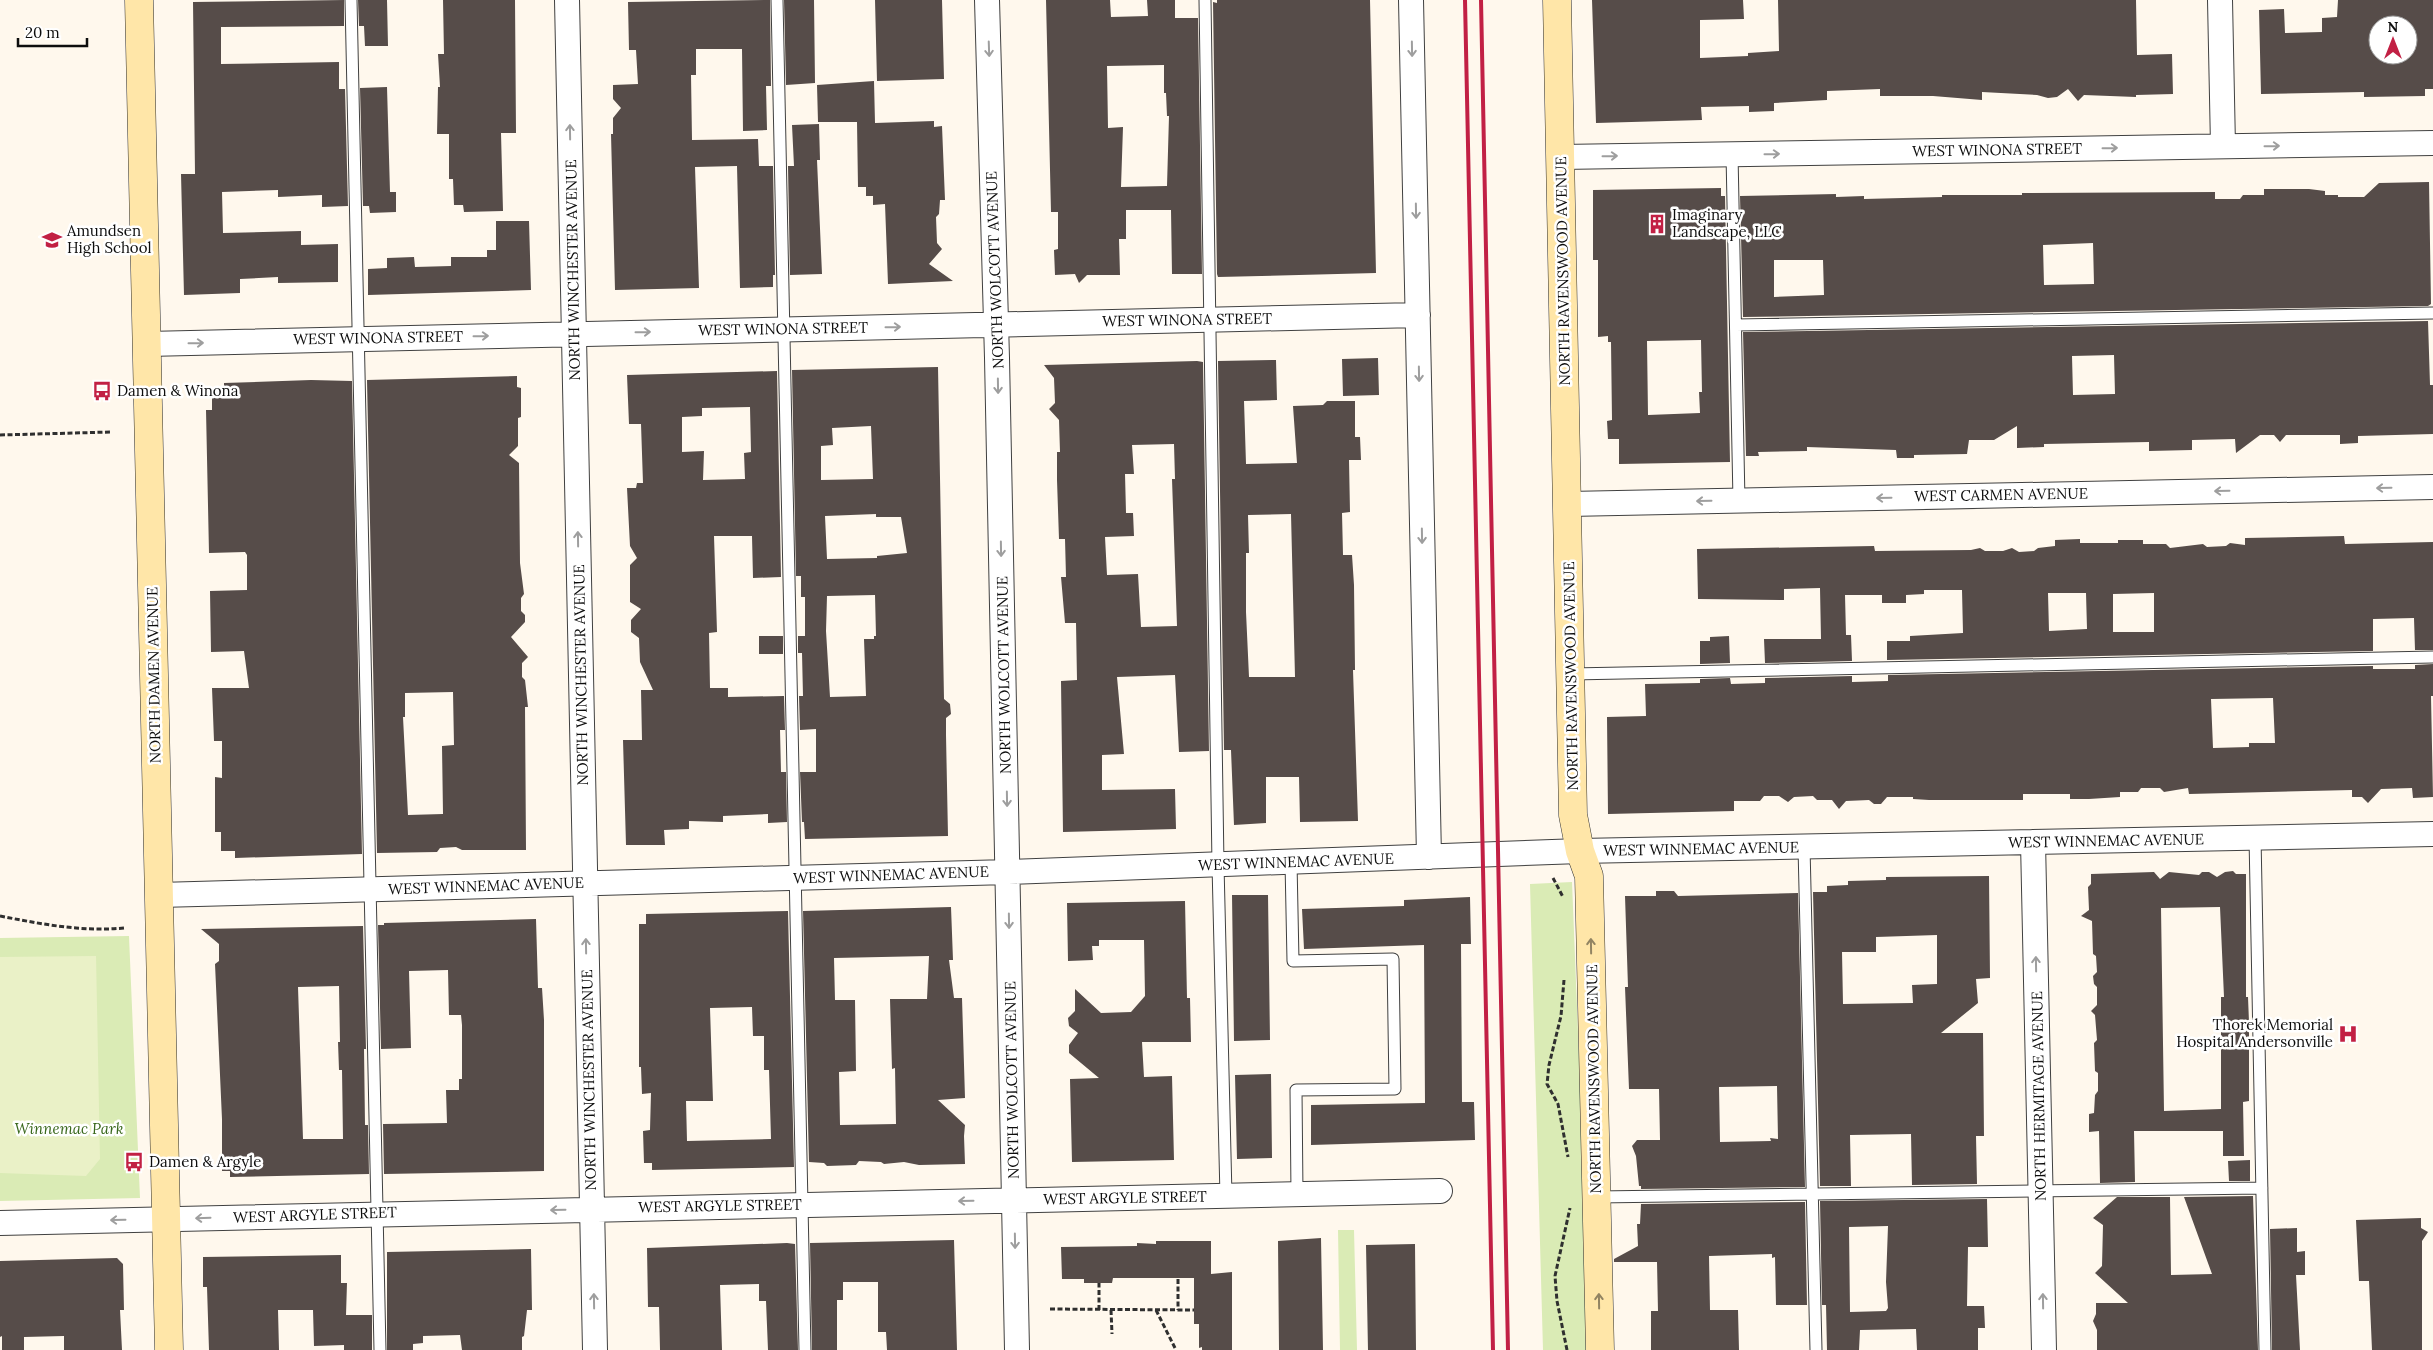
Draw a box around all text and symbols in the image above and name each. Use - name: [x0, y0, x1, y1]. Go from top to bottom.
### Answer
- scale bar: [18, 15, 86, 47]
- north arrow: [2368, 15, 2418, 65]
- text: N: [2388, 18, 2399, 36]
- text: 20 m: [25, 23, 60, 42]
- one-way arrow: [984, 40, 993, 56]
- one-way arrow: [1407, 40, 1417, 56]
- one-way arrow: [565, 124, 575, 140]
- street label: WEST WINONA STREET: [1912, 139, 2083, 160]
- one-way arrow: [2264, 141, 2280, 150]
- one-way arrow: [2101, 143, 2117, 153]
- one-way arrow: [1764, 149, 1780, 159]
- one-way arrow: [1601, 151, 1617, 161]
- street label: NORTH RAVENSWOOD AVENUE: [1551, 156, 1574, 386]
- street label: NORTH WINCHESTER AVENUE: [561, 159, 584, 381]
- street label: NORTH WOLCOTT AVENUE: [982, 171, 1007, 369]
- one-way arrow: [1411, 203, 1420, 219]
- place label: Imaginary Landscape, LLC: [1672, 205, 1782, 241]
- building icon: Imaginary Landscape, LLC: [1646, 213, 1668, 235]
- place label: Amundsen High School: [66, 221, 152, 257]
- school or university icon: Amundsen High School: [41, 229, 63, 251]
- street label: WEST WINONA STREET: [1102, 309, 1273, 330]
- street label: WEST WINONA STREET: [698, 318, 869, 339]
- one-way arrow: [885, 322, 901, 331]
- street label: WEST WINONA STREET: [293, 327, 464, 348]
- one-way arrow: [634, 327, 651, 337]
- one-way arrow: [472, 331, 488, 341]
- one-way arrow: [187, 338, 203, 347]
- one-way arrow: [1414, 365, 1424, 381]
- one-way arrow: [993, 378, 1002, 394]
- bus stop icon: Damen & Winona: [91, 380, 113, 402]
- place label: Damen & Winona: [117, 381, 239, 400]
- street label: WEST CARMEN AVENUE: [1914, 483, 2088, 506]
- one-way arrow: [2377, 483, 2393, 493]
- one-way arrow: [2214, 486, 2230, 496]
- one-way arrow: [1877, 493, 1893, 503]
- one-way arrow: [1697, 496, 1713, 506]
- one-way arrow: [1417, 528, 1427, 544]
- one-way arrow: [573, 531, 583, 548]
- one-way arrow: [996, 540, 1006, 556]
- street label: NORTH RAVENSWOOD AVENUE: [1559, 561, 1582, 791]
- street label: NORTH WINCHESTER AVENUE: [569, 564, 592, 786]
- street label: NORTH WOLCOTT AVENUE: [992, 576, 1015, 774]
- street label: NORTH DAMEN AVENUE: [142, 587, 165, 763]
- one-way arrow: [1002, 790, 1012, 806]
- street label: WEST WINNEMAC AVENUE: [2008, 829, 2204, 852]
- street label: WEST WINNEMAC AVENUE: [1603, 837, 1799, 860]
- street label: WEST WINNEMAC AVENUE: [1198, 849, 1394, 874]
- street label: WEST WINNEMAC AVENUE: [793, 862, 989, 887]
- street label: WEST WINNEMAC AVENUE: [388, 873, 584, 898]
- one-way arrow: [1004, 912, 1014, 929]
- one-way arrow: [582, 939, 591, 955]
- one-way arrow: [1586, 939, 1595, 955]
- one-way arrow: [2031, 956, 2041, 972]
- street label: NORTH RAVENSWOOD AVENUE: [1582, 964, 1605, 1194]
- street label: NORTH WINCHESTER AVENUE: [577, 969, 600, 1191]
- street label: NORTH WOLCOTT AVENUE: [1000, 981, 1023, 1179]
- street label: NORTH HERMITAGE AVENUE: [2027, 991, 2050, 1201]
- place label: Thorek Memorial Hospital Andersonville: [2176, 1015, 2333, 1051]
- hospital icon: Thorek Memorial Hospital Andersonville: [2337, 1023, 2359, 1045]
- park label: Winnemac Park: [14, 1119, 124, 1138]
- bus stop icon: Damen & Argyle: [123, 1151, 145, 1173]
- place label: Damen & Argyle: [149, 1152, 261, 1171]
- street label: WEST ARGYLE STREET: [1043, 1187, 1207, 1208]
- street label: WEST ARGYLE STREET: [638, 1195, 802, 1216]
- one-way arrow: [958, 1196, 974, 1206]
- street label: WEST ARGYLE STREET: [233, 1202, 398, 1227]
- one-way arrow: [550, 1205, 566, 1214]
- one-way arrow: [196, 1214, 212, 1223]
- one-way arrow: [110, 1215, 126, 1225]
- one-way arrow: [1011, 1233, 1020, 1249]
- one-way arrow: [589, 1294, 599, 1310]
- one-way arrow: [1594, 1294, 1603, 1310]
- one-way arrow: [2038, 1294, 2048, 1310]

